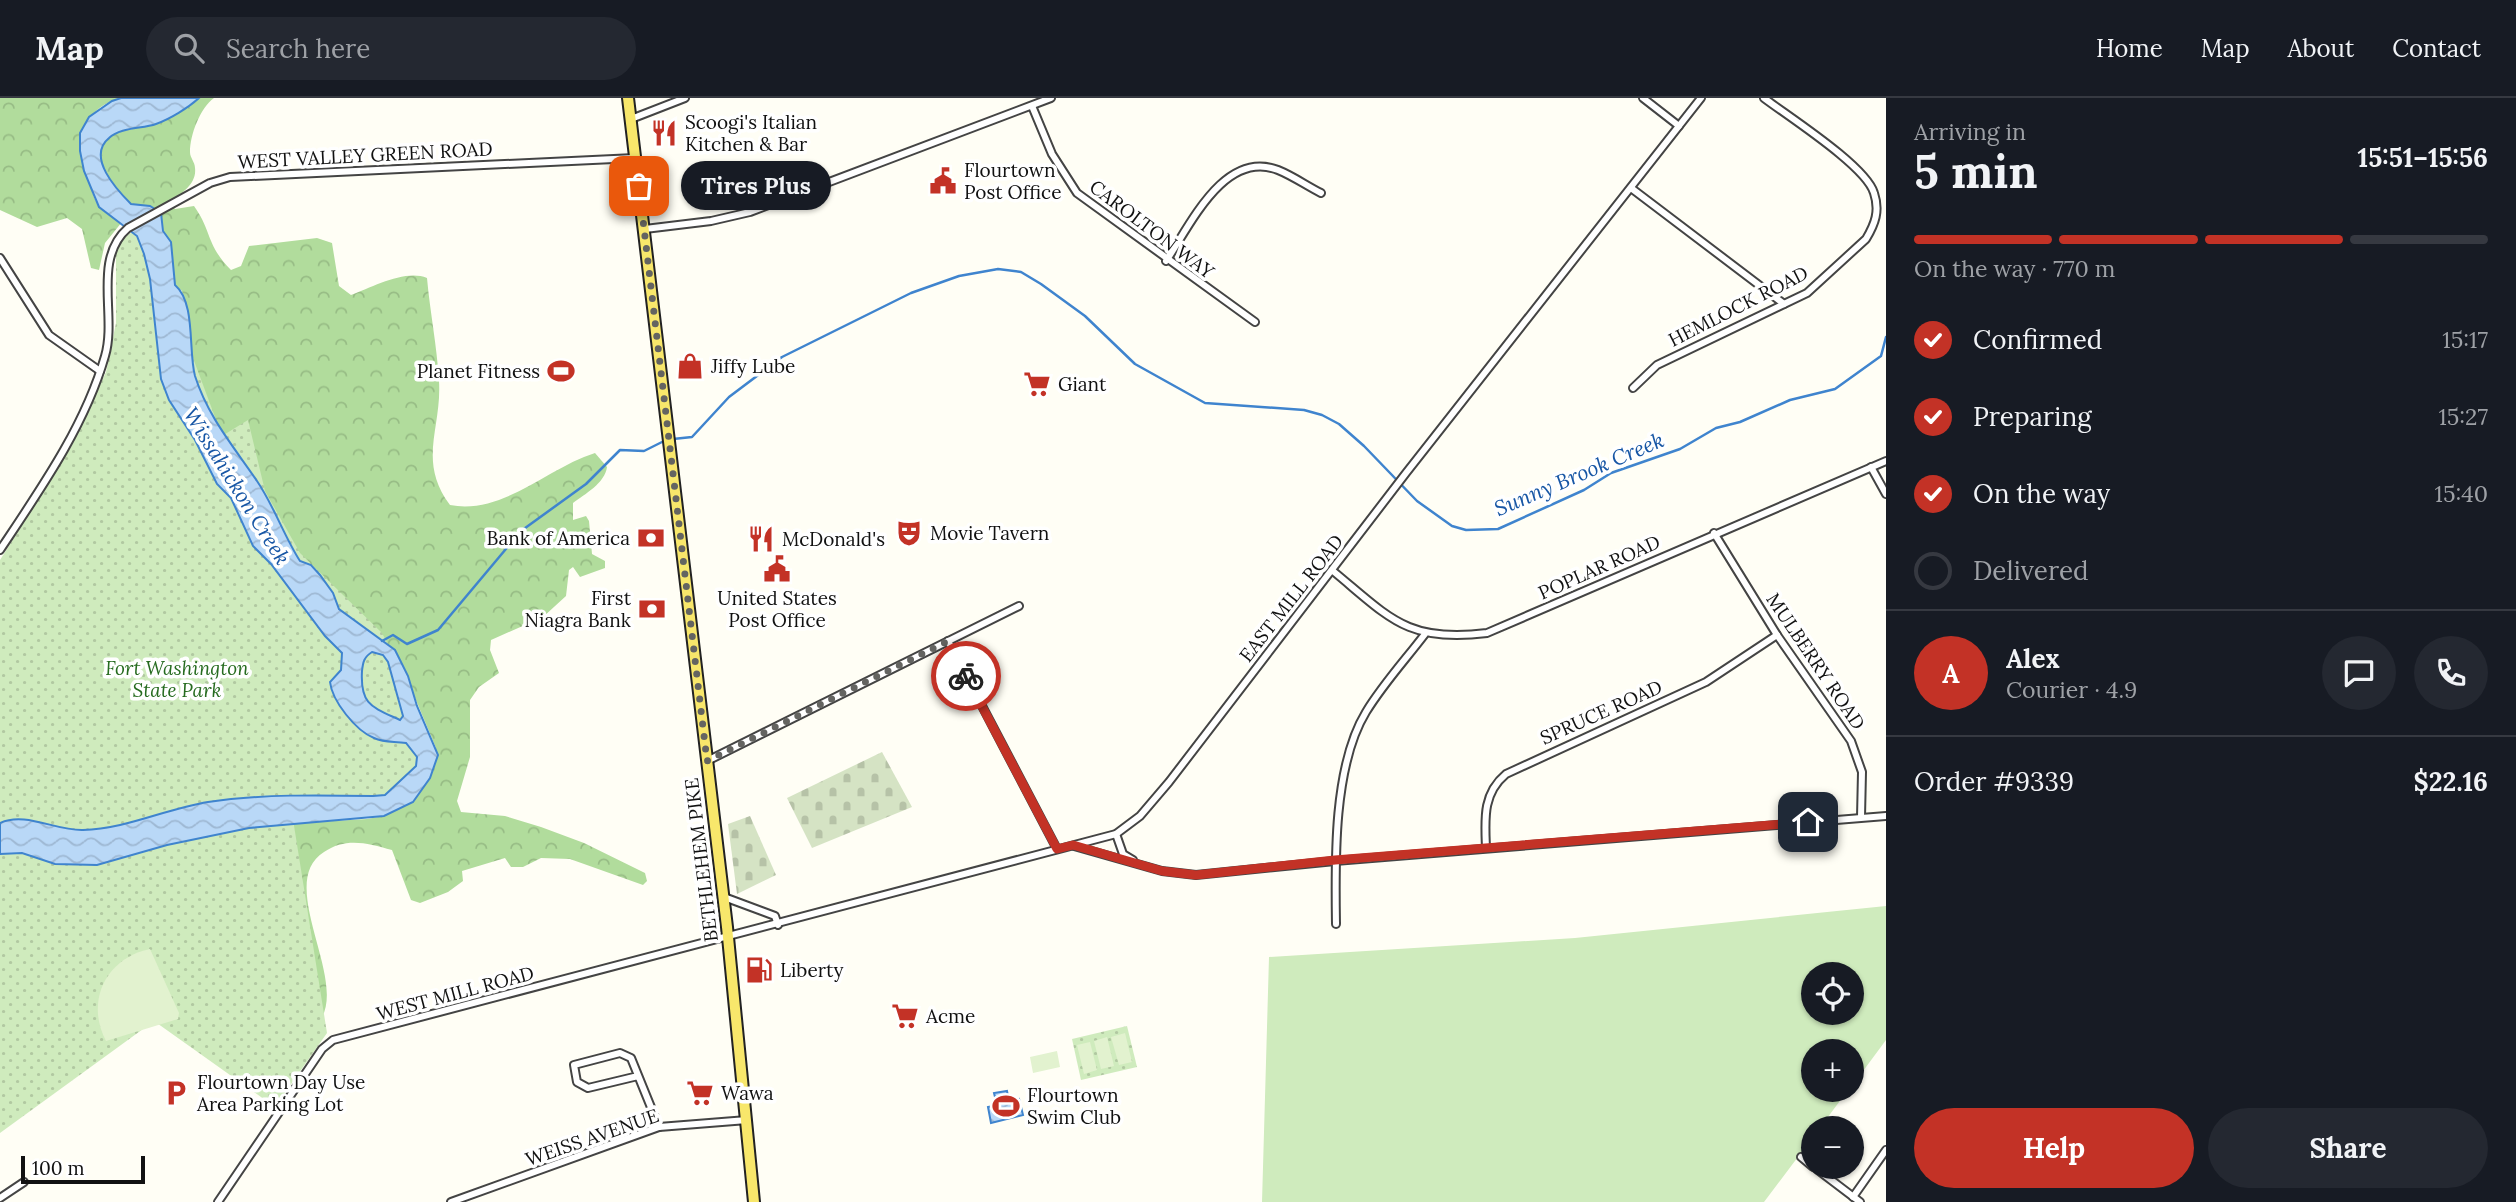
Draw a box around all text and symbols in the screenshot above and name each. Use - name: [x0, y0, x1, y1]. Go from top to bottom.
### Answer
- search box: [146, 17, 636, 80]
- text: Map: [35, 27, 104, 69]
- icon: search: [170, 29, 208, 67]
- text: Search here: [226, 32, 370, 65]
- text: Home: [2096, 33, 2163, 64]
- text: Map: [2201, 33, 2250, 64]
- text: About: [2288, 33, 2354, 64]
- text: Contact: [2392, 33, 2481, 64]
- place label: Scoogi's Italian Kitchen & Bar: [685, 110, 817, 156]
- text: Arriving in: [1914, 117, 2026, 146]
- restaurant icon: Scoogi's Italian Kitchen & Bar: [649, 118, 679, 148]
- street label: WEST VALLEY GREEN ROAD: [237, 136, 493, 174]
- text: 15:51–15:56: [2358, 141, 2488, 174]
- text: 5 min: [1914, 142, 2038, 201]
- pin: [609, 156, 669, 216]
- place label: Flourtown Post Office: [964, 158, 1061, 204]
- callout: Tires Plus: [681, 162, 832, 210]
- public building icon: Flourtown Post Office: [928, 166, 958, 196]
- icon: bag: [620, 167, 658, 205]
- text: Tires Plus: [701, 171, 811, 200]
- street label: CAROLTON WAY: [1085, 174, 1220, 284]
- text: On the way · 770 m: [1914, 254, 2115, 283]
- street label: HEMLOCK ROAD: [1664, 260, 1812, 352]
- icon: check: [1914, 321, 1952, 359]
- text: Confirmed: [1973, 323, 2102, 356]
- text: 15:17: [2442, 325, 2488, 354]
- shop icon: Jiffy Lube: [675, 351, 705, 381]
- place label: Jiffy Lube: [710, 354, 795, 378]
- sports icon: Planet Fitness: [546, 356, 576, 386]
- place label: Planet Fitness: [417, 359, 540, 383]
- supermarket icon: Giant: [1022, 369, 1052, 399]
- place label: Giant: [1058, 372, 1107, 396]
- icon: check: [1914, 398, 1952, 436]
- text: Preparing: [1973, 400, 2092, 433]
- water label: Wissahickon Creek: [178, 402, 296, 570]
- text: 15:27: [2438, 402, 2488, 431]
- water label: Sunny Brook Creek: [1490, 426, 1668, 522]
- icon: check: [1914, 475, 1952, 513]
- text: On the way: [1973, 477, 2110, 510]
- text: 15:40: [2435, 479, 2488, 508]
- theatre icon: Movie Tavern: [894, 518, 924, 548]
- place label: Movie Tavern: [930, 521, 1049, 545]
- bank icon: Bank of America: [636, 523, 666, 553]
- restaurant icon: McDonald's: [746, 524, 776, 554]
- place label: Bank of America: [487, 526, 630, 550]
- place label: McDonald's: [782, 527, 885, 551]
- street label: EAST MILL ROAD: [1234, 529, 1348, 667]
- street label: POPLAR ROAD: [1534, 529, 1664, 605]
- public building icon: United States Post Office: [762, 554, 792, 584]
- text: Delivered: [1973, 554, 2089, 587]
- place label: First Niagra Bank: [525, 586, 632, 632]
- place label: United States Post Office: [717, 586, 837, 632]
- street label: MULBERRY ROAD: [1761, 588, 1871, 734]
- bank icon: First Niagra Bank: [637, 594, 667, 624]
- button: chat: [2322, 636, 2396, 710]
- button: phone: [2414, 636, 2488, 710]
- courier: [931, 641, 1001, 711]
- text: Alex: [2006, 642, 2060, 675]
- park label: Fort Washington State Park: [105, 656, 249, 702]
- icon: bike: [947, 657, 985, 695]
- text: A: [1942, 657, 1960, 690]
- street label: SPRUCE ROAD: [1536, 674, 1666, 750]
- text: Courier · 4.9: [2006, 675, 2137, 704]
- text: Order #9339: [1914, 765, 2074, 798]
- text: $22.16: [2413, 765, 2488, 798]
- street label: BETHLEHEM PIKE: [679, 777, 723, 943]
- pin: [1778, 792, 1838, 852]
- icon: home: [1789, 803, 1827, 841]
- fuel station icon: Liberty: [744, 955, 774, 985]
- place label: Liberty: [780, 958, 843, 982]
- street label: WEST MILL ROAD: [374, 960, 536, 1026]
- map controls: [1801, 962, 1864, 1179]
- button: locate: [1801, 962, 1864, 1025]
- supermarket icon: Acme: [890, 1001, 920, 1031]
- place label: Acme: [925, 1004, 975, 1028]
- button: +: [1801, 1039, 1864, 1102]
- place label: Flourtown Day Use Area Parking Lot: [196, 1070, 365, 1116]
- parking icon: Flourtown Day Use Area Parking Lot: [161, 1078, 191, 1108]
- supermarket icon: Wawa: [685, 1078, 715, 1108]
- place label: Wawa: [721, 1081, 774, 1105]
- place label: Flourtown Swim Club: [1027, 1083, 1121, 1129]
- sports icon: Flourtown Swim Club: [991, 1091, 1021, 1121]
- street label: WEISS AVENUE: [522, 1103, 662, 1171]
- button: Help: [1914, 1108, 2194, 1188]
- button: Share: [2208, 1108, 2488, 1188]
- button: −: [1801, 1116, 1864, 1179]
- scale bar: [21, 1153, 145, 1185]
- text: 100 m: [32, 1156, 85, 1180]

